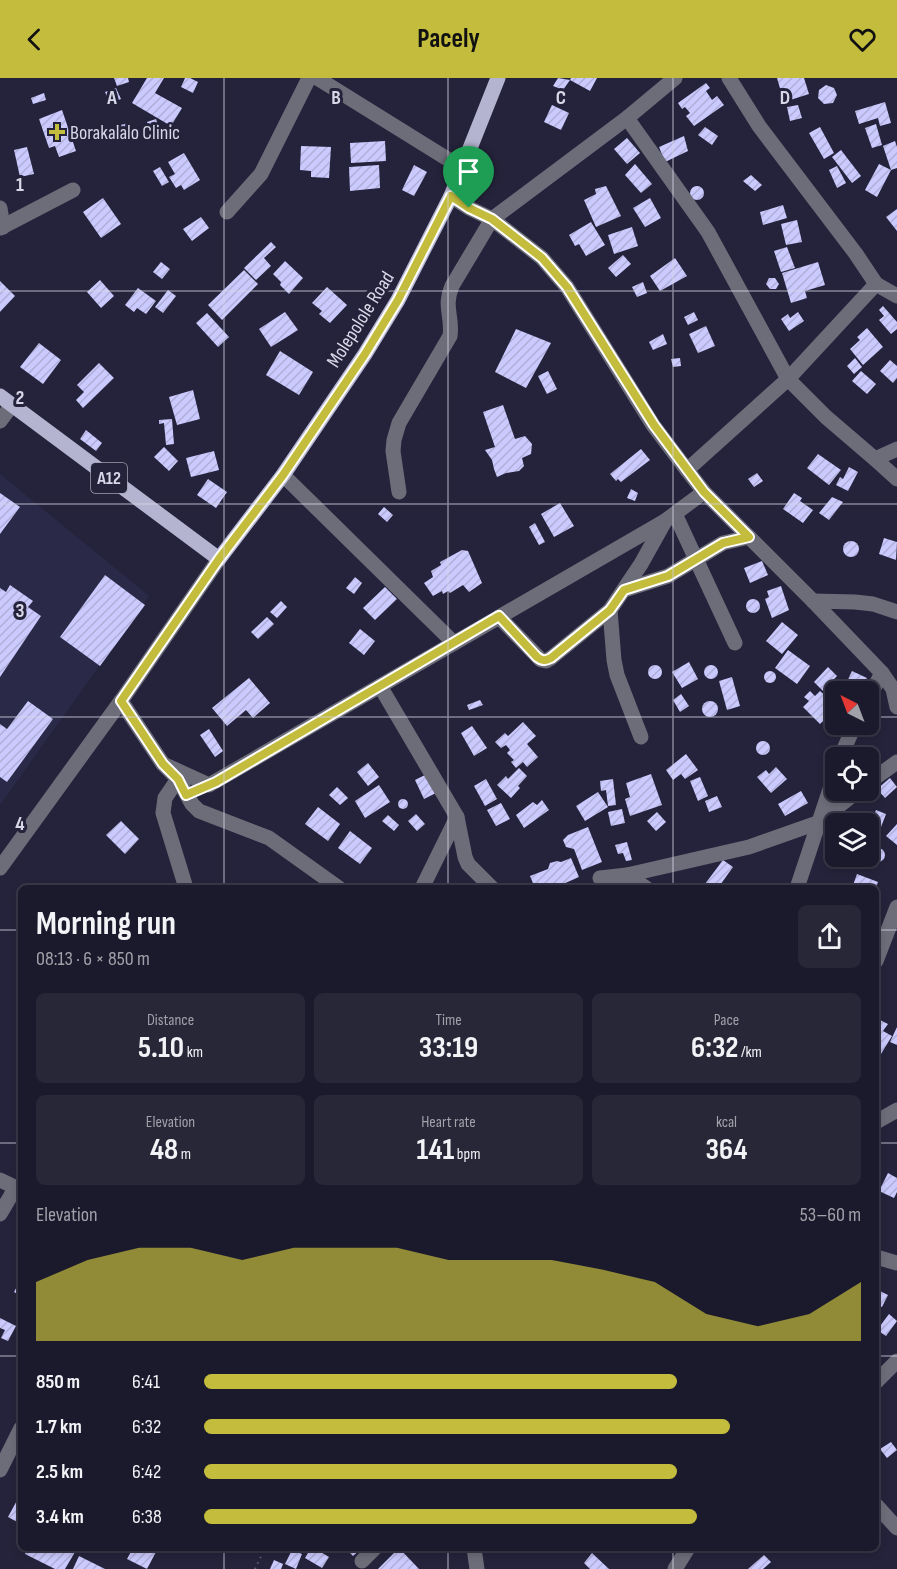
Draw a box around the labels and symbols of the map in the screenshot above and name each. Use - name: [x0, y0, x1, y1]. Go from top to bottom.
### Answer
- text: A: [106, 86, 117, 110]
- text: B: [331, 86, 341, 110]
- text: C: [556, 86, 566, 110]
- text: D: [780, 86, 790, 110]
- place label: Borakalalo Clinic: [70, 121, 180, 145]
- marker: Borakalalo Clinic: [48, 123, 66, 141]
- pin: [443, 146, 494, 208]
- text: 1: [16, 173, 24, 197]
- street label: Molepolole Road: [322, 267, 400, 372]
- text: 2: [16, 386, 24, 410]
- road number: A12: [91, 463, 127, 493]
- text: 3: [16, 599, 25, 623]
- north arrow: [825, 681, 879, 735]
- text: 4: [15, 812, 25, 836]

